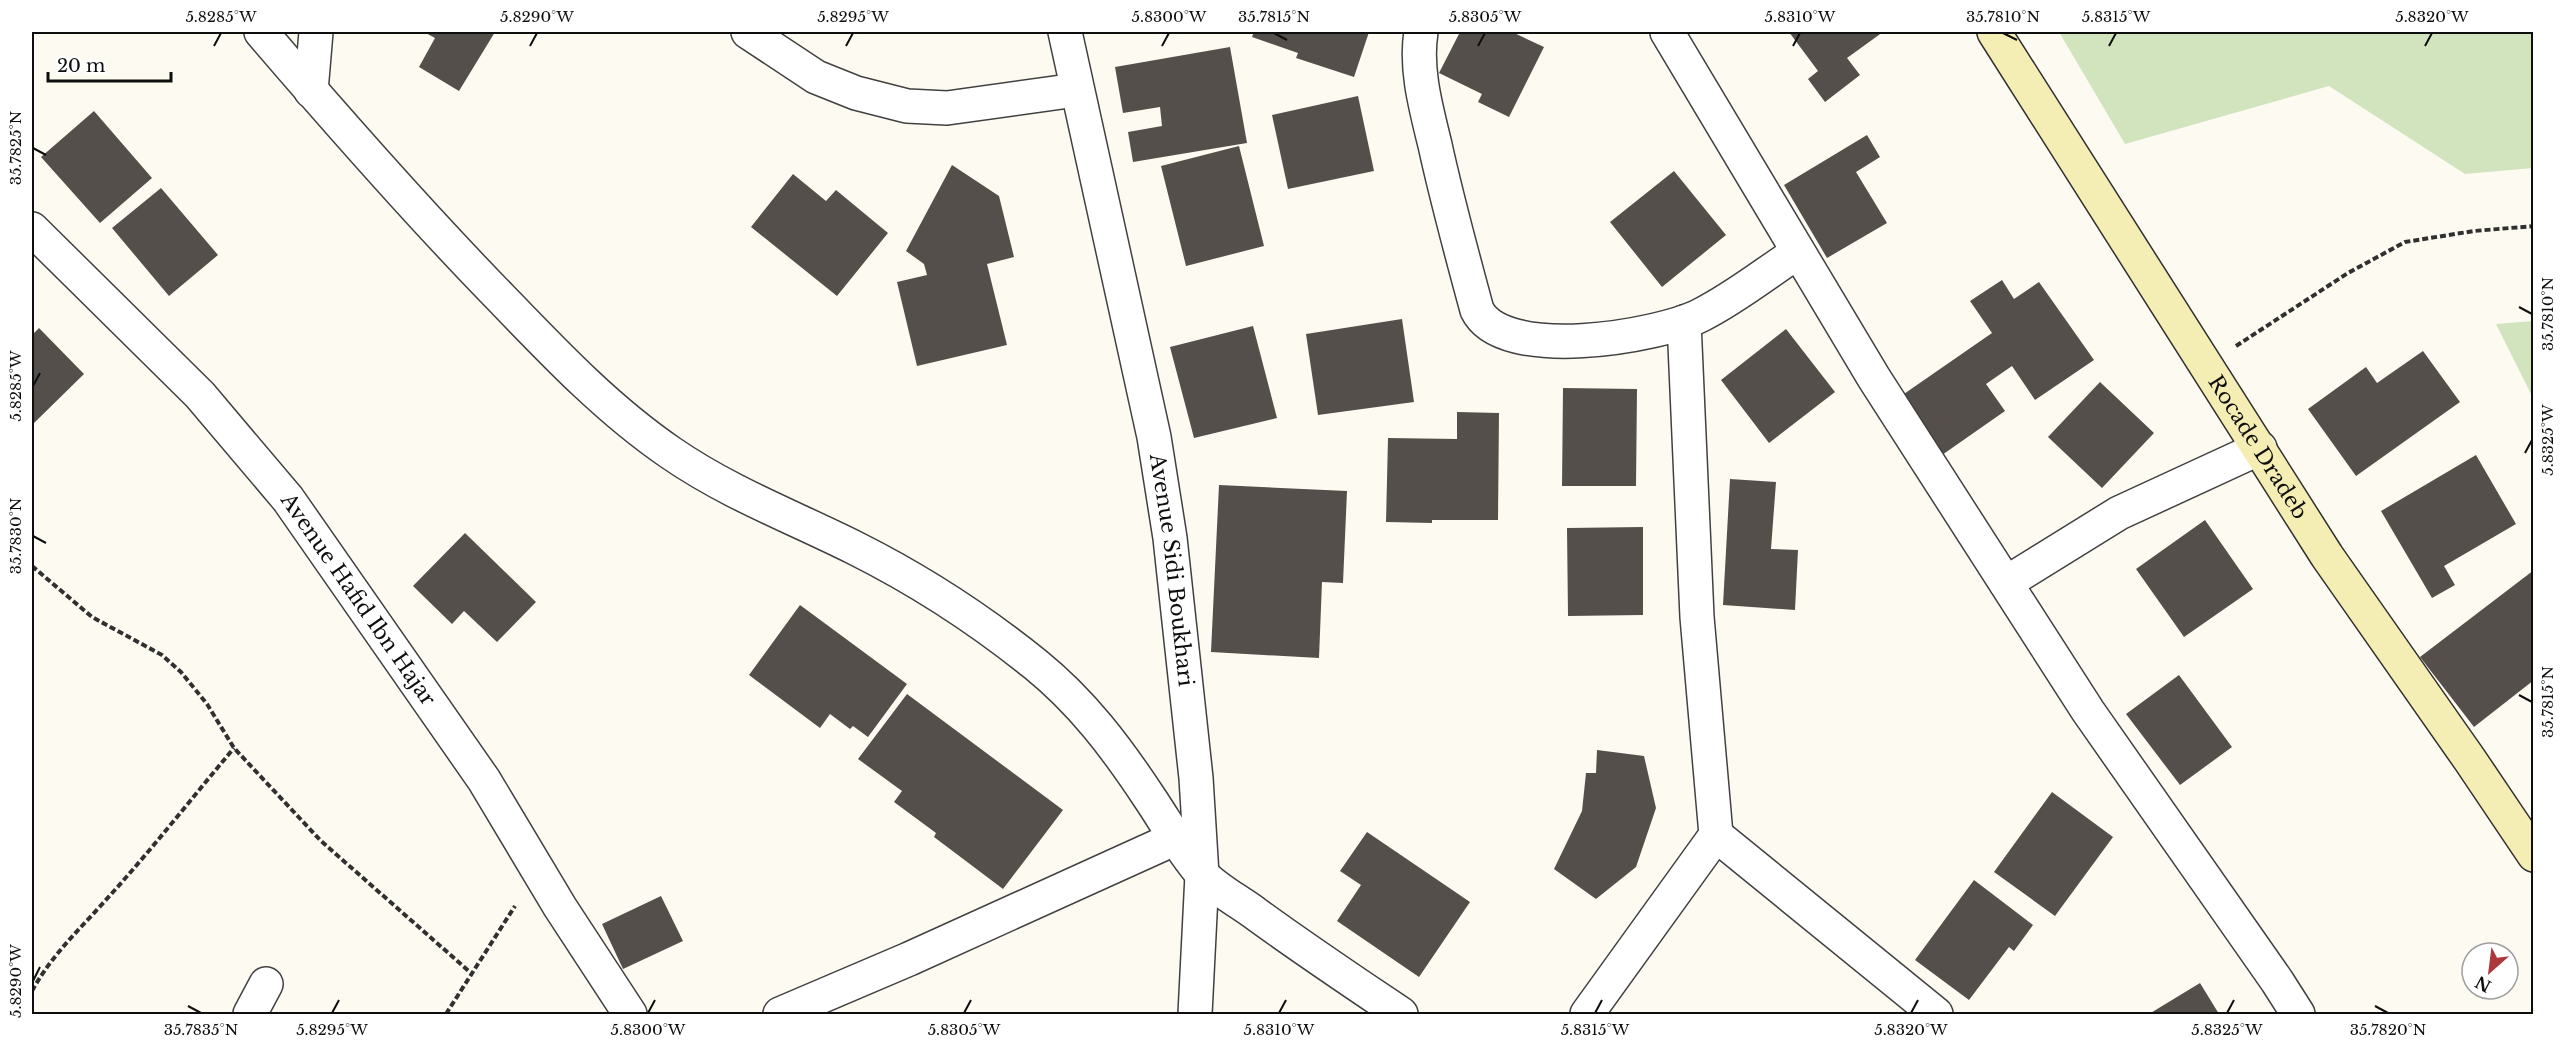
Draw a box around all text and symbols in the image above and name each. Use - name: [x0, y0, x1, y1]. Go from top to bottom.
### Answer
- text: 5.8285°W: [185, 7, 257, 26]
- text: 5.8290°W: [500, 7, 574, 26]
- text: 5.8295°W: [817, 7, 889, 26]
- text: 5.8300°W: [1132, 7, 1207, 26]
- text: 35.7815°N: [1238, 7, 1310, 26]
- text: 5.8305°W: [1449, 7, 1522, 26]
- text: 5.8310°W: [1765, 7, 1836, 26]
- text: 35.7810°N: [1966, 7, 2040, 26]
- text: 5.8315°W: [2082, 7, 2151, 26]
- text: 5.8320°W: [2395, 7, 2469, 26]
- scale bar: [48, 45, 171, 83]
- text: 20 m: [57, 55, 105, 77]
- text: 35.7825°N: [6, 111, 25, 185]
- text: 35.7810°N: [2538, 277, 2557, 351]
- text: 5.8285°W: [6, 350, 25, 422]
- street label: Rocade Dradeb: [2203, 370, 2313, 524]
- text: 5.8325°W: [2538, 404, 2557, 476]
- street label: Avenue Sidi Boukhari: [1144, 451, 1199, 688]
- street label: Avenue Hafid Ibn Hajar: [274, 487, 441, 711]
- text: 35.7830°N: [6, 498, 25, 574]
- text: 35.7815°N: [2538, 666, 2557, 738]
- north arrow: [2460, 941, 2520, 1001]
- text: 5.8290°W: [6, 944, 25, 1018]
- text: N: [2472, 972, 2494, 997]
- text: 35.7835°N: [164, 1020, 238, 1039]
- text: 5.8295°W: [296, 1020, 368, 1039]
- text: 5.8300°W: [611, 1020, 686, 1039]
- text: 5.8305°W: [928, 1020, 1001, 1039]
- text: 5.8310°W: [1244, 1020, 1315, 1039]
- text: 5.8315°W: [1561, 1020, 1630, 1039]
- text: 5.8320°W: [1874, 1020, 1948, 1039]
- text: 5.8325°W: [2191, 1020, 2263, 1039]
- text: 35.7820°N: [2350, 1020, 2426, 1039]

